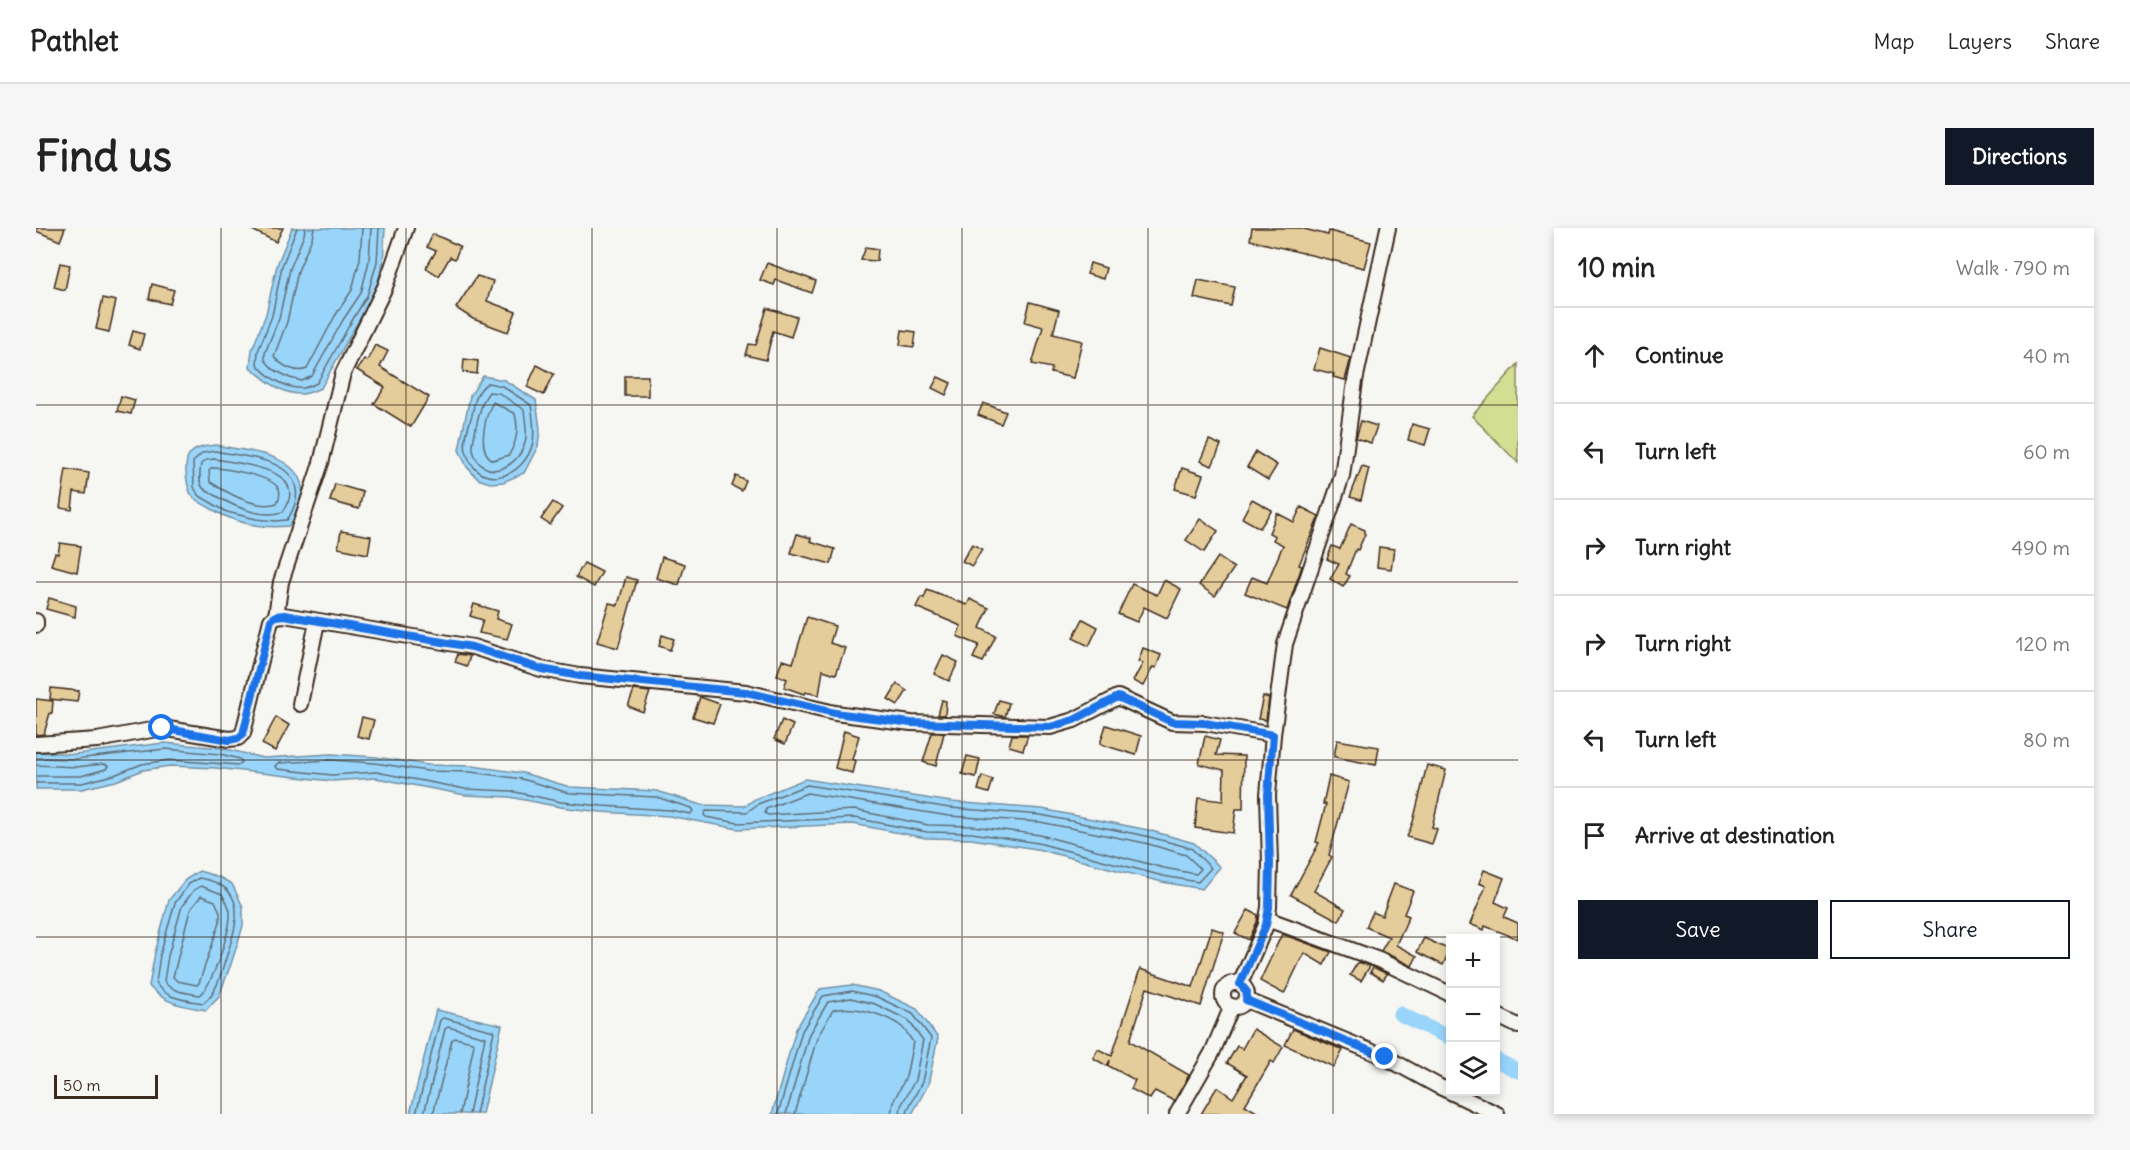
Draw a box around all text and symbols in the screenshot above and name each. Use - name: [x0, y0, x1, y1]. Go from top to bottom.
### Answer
- text: Pathlet: [30, 23, 119, 59]
- text: Map: [1874, 28, 1914, 55]
- text: Layers: [1947, 28, 2012, 55]
- text: Share: [2045, 28, 2100, 55]
- button: Directions: [1945, 128, 2094, 185]
- text: Find us: [36, 130, 172, 182]
- text: 10 min: [1578, 251, 1655, 284]
- text: Walk · 790 m: [1956, 255, 2070, 280]
- icon: ahead: [1578, 339, 1611, 372]
- text: Continue: [1635, 341, 1724, 369]
- text: 40 m: [2023, 343, 2070, 368]
- icon: left: [1578, 435, 1611, 468]
- text: Turn left: [1635, 437, 1716, 465]
- text: 60 m: [2023, 439, 2070, 464]
- icon: right: [1578, 531, 1611, 564]
- text: Turn right: [1635, 533, 1731, 561]
- text: 490 m: [2011, 535, 2070, 560]
- icon: right: [1578, 627, 1611, 660]
- text: Turn right: [1635, 629, 1731, 657]
- text: 120 m: [2016, 631, 2070, 656]
- route start: [148, 714, 174, 740]
- icon: left: [1578, 723, 1611, 756]
- text: Turn left: [1635, 725, 1716, 753]
- text: 80 m: [2023, 727, 2070, 752]
- icon: arrive: [1578, 819, 1611, 852]
- text: Arrive at destination: [1635, 821, 1835, 849]
- button: Save: [1578, 900, 1818, 959]
- button: Share: [1830, 900, 2070, 959]
- map controls: [1446, 934, 1500, 1096]
- button: +: [1446, 934, 1500, 988]
- button: −: [1446, 988, 1500, 1042]
- button: layers: [1446, 1042, 1500, 1096]
- route end: [1371, 1043, 1397, 1069]
- scale bar: [54, 1072, 158, 1100]
- text: 50 m: [63, 1075, 101, 1095]

